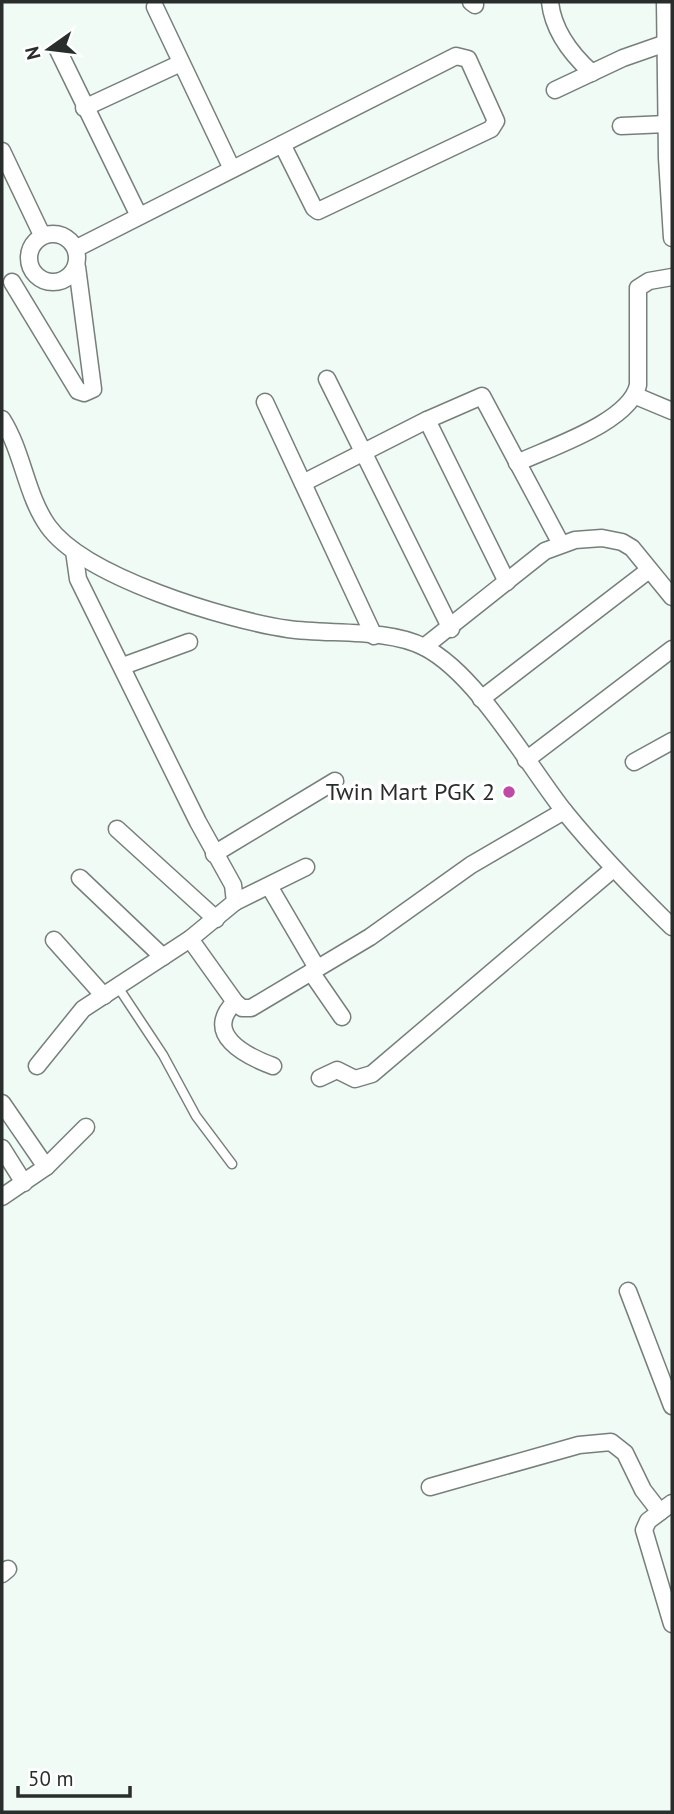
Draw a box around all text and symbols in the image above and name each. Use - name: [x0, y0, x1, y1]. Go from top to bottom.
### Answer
- north arrow: [14, 14, 84, 84]
- text: N: [19, 44, 46, 62]
- place label: Twin Mart PGK 2: [326, 776, 495, 807]
- marker: Twin Mart PGK 2: [501, 784, 517, 800]
- scale bar: [18, 1755, 130, 1799]
- text: 50 m: [28, 1765, 74, 1792]

